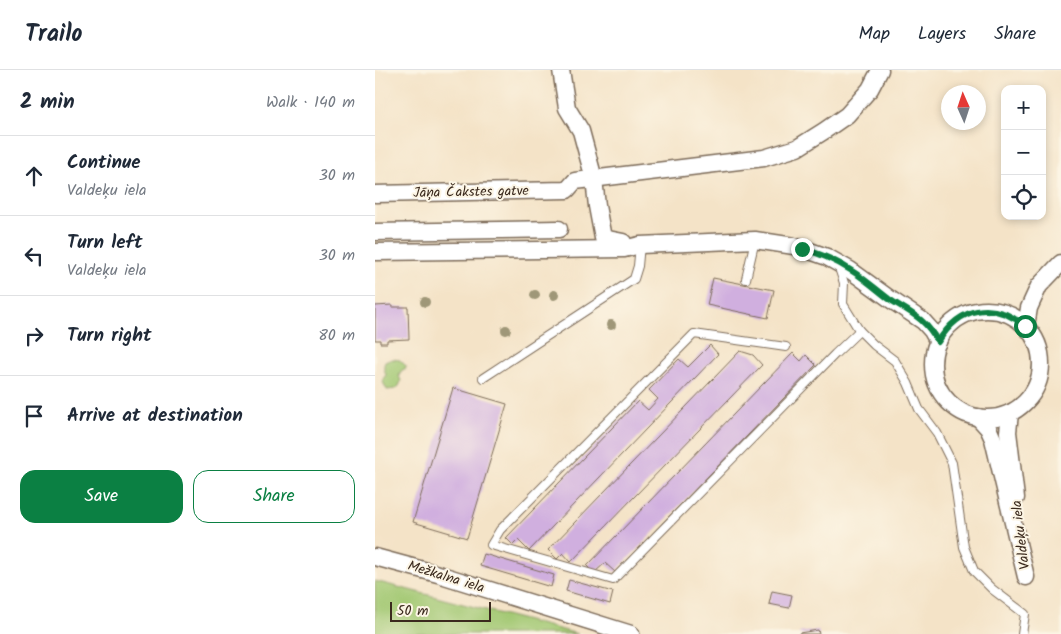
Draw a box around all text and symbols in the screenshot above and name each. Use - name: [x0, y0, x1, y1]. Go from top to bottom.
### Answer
- text: Trailo: [25, 15, 83, 54]
- text: Map: [859, 20, 890, 49]
- text: Layers: [918, 20, 966, 49]
- text: Share: [994, 20, 1036, 49]
- north arrow: [941, 85, 986, 130]
- map controls: [1001, 85, 1046, 220]
- button: +: [1001, 85, 1046, 130]
- text: 2 min: [20, 86, 75, 119]
- text: Walk · 140 m: [266, 90, 355, 115]
- button: −: [1001, 130, 1046, 175]
- text: Continue: [67, 148, 140, 178]
- icon: ahead: [20, 162, 48, 190]
- text: 30 m: [319, 163, 355, 188]
- button: locate: [1001, 175, 1046, 220]
- text: Valdeķu iela: [67, 178, 147, 203]
- street label: Jāņa Čakstes gatve: [413, 180, 530, 204]
- text: Turn left: [67, 228, 142, 258]
- route end: [791, 238, 814, 261]
- icon: left: [20, 242, 48, 270]
- text: 30 m: [319, 243, 355, 268]
- text: Valdeķu iela: [67, 258, 147, 283]
- route start: [1014, 315, 1037, 338]
- text: Turn right: [67, 321, 152, 351]
- icon: right: [20, 322, 48, 350]
- text: 80 m: [318, 323, 355, 348]
- text: Arrive at destination: [67, 401, 243, 431]
- icon: arrive: [20, 402, 48, 430]
- button: Save: [20, 470, 183, 523]
- button: Share: [193, 470, 355, 523]
- street label: Valdeķu iela: [1006, 499, 1036, 571]
- street label: Mežkalna iela: [405, 555, 487, 599]
- scale bar: [390, 599, 491, 622]
- text: 50 m: [397, 600, 428, 622]

